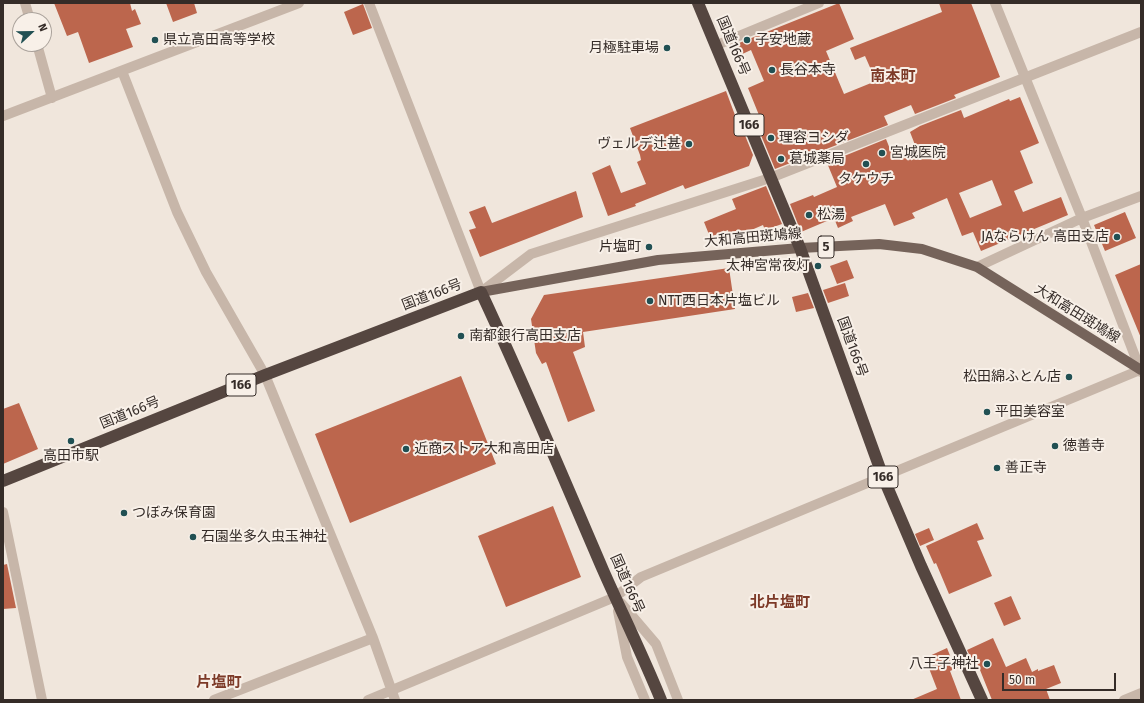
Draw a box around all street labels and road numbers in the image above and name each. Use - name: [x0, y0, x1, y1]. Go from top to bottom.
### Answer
- street label: 国道166号: [713, 14, 753, 78]
- road number: 166: [734, 114, 764, 136]
- street label: 大和高田斑鳩線: [703, 225, 803, 251]
- road number: 5: [818, 236, 834, 258]
- street label: 国道166号: [400, 276, 464, 314]
- street label: 大和高田斑鳩線: [1031, 281, 1123, 347]
- street label: 国道166号: [833, 315, 871, 379]
- road number: 166: [226, 374, 256, 396]
- street label: 国道166号: [98, 393, 162, 433]
- road number: 166: [868, 466, 898, 488]
- street label: 国道166号: [607, 552, 647, 616]

